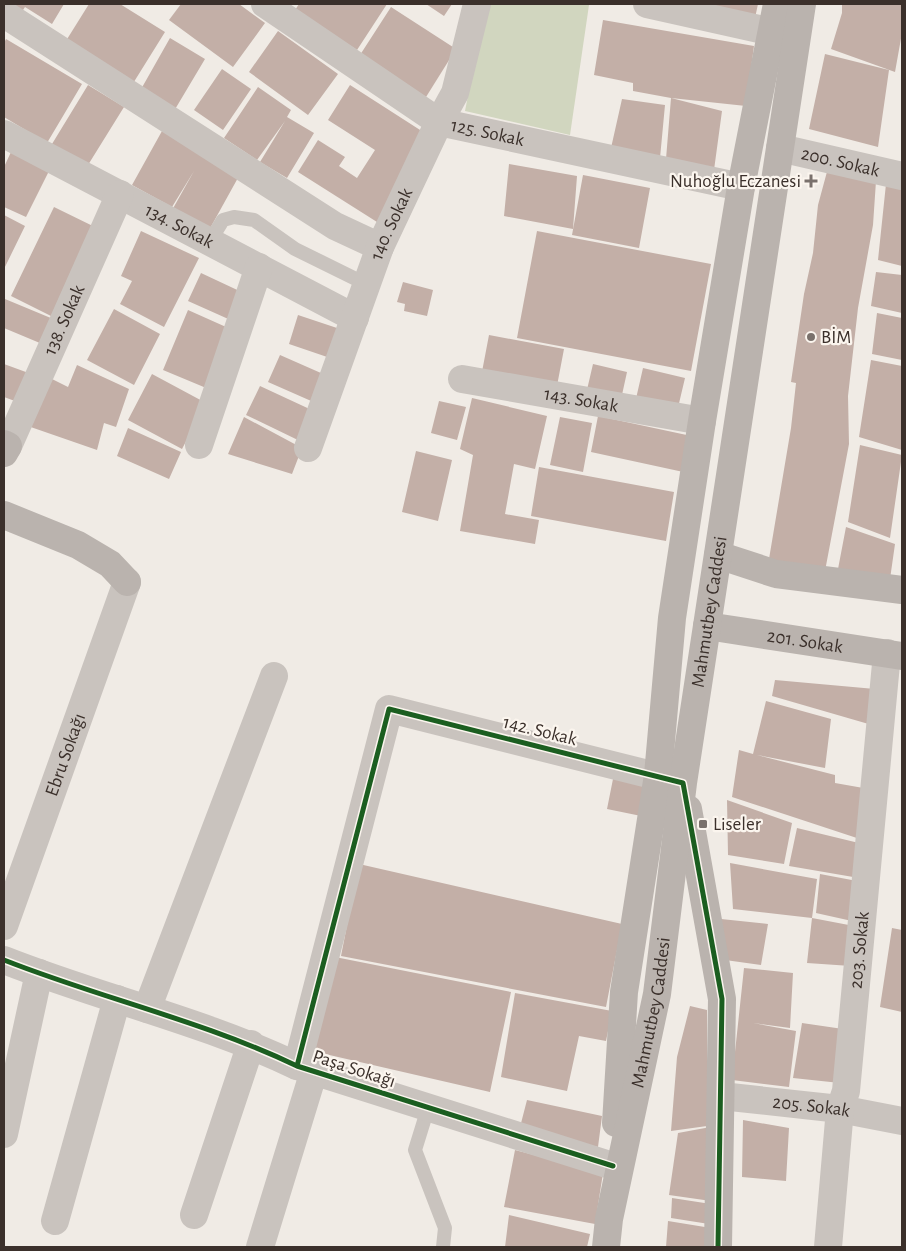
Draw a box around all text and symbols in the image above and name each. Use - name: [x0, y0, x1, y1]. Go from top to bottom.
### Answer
- street label: 125. Sokak: [449, 115, 526, 150]
- street label: 200. Sokak: [799, 144, 882, 180]
- place label: Nuhoğlu Eczanesi: [670, 172, 801, 191]
- marker: Nuhoğlu Eczanesi: [805, 175, 817, 187]
- street label: 140. Sokak: [367, 185, 416, 262]
- street label: 134. Sokak: [142, 200, 217, 252]
- street label: 138. Sokak: [40, 282, 88, 358]
- place label: BİM: [821, 327, 851, 347]
- marker: BİM: [805, 331, 817, 343]
- street label: 143. Sokak: [543, 384, 620, 416]
- street label: Mahmutbey Caddesi: [688, 535, 730, 689]
- street label: 201. Sokak: [766, 626, 844, 656]
- street label: Ebru Sokağı: [42, 711, 89, 799]
- street label: 142. Sokak: [501, 713, 579, 749]
- place label: Liseler: [713, 815, 761, 834]
- marker: Liseler: [697, 818, 709, 830]
- street label: 203. Sokak: [846, 910, 872, 990]
- street label: Mahmutbey Caddesi: [628, 936, 673, 1090]
- street label: Paşa Sokağı: [310, 1047, 398, 1091]
- street label: 205. Sokak: [772, 1092, 852, 1120]

